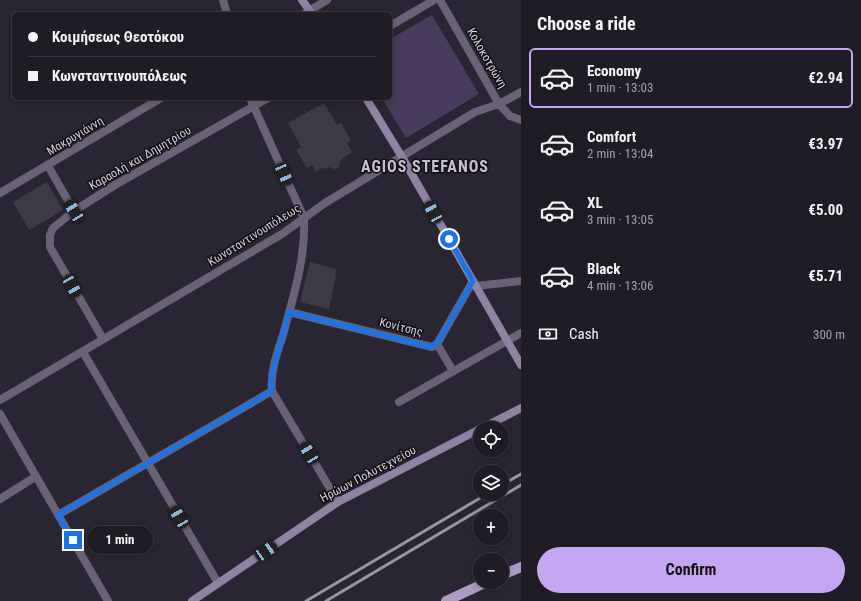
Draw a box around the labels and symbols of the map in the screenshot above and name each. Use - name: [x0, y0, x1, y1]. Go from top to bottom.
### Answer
- street label: Κολοκοτρώνη: [464, 25, 510, 91]
- street label: Μακρυγιάννη: [44, 114, 106, 158]
- street label: Καραολή και Δημητρίου: [87, 123, 194, 193]
- district label: AGIOS STEFANOS: [361, 157, 489, 176]
- car: [274, 161, 294, 187]
- car: [63, 198, 85, 224]
- car: [422, 199, 444, 225]
- street label: Κωνσταντινουπόλεως: [205, 201, 303, 269]
- route start: [440, 230, 458, 248]
- car: [61, 273, 83, 299]
- street label: Κονίτσης: [378, 315, 424, 339]
- car: [298, 440, 320, 466]
- street label: Ηρώων Πολυτεχνείου: [318, 443, 419, 505]
- car: [168, 504, 190, 530]
- callout: 1 min: [87, 526, 153, 554]
- route end: [64, 531, 82, 549]
- car: [253, 539, 279, 563]

